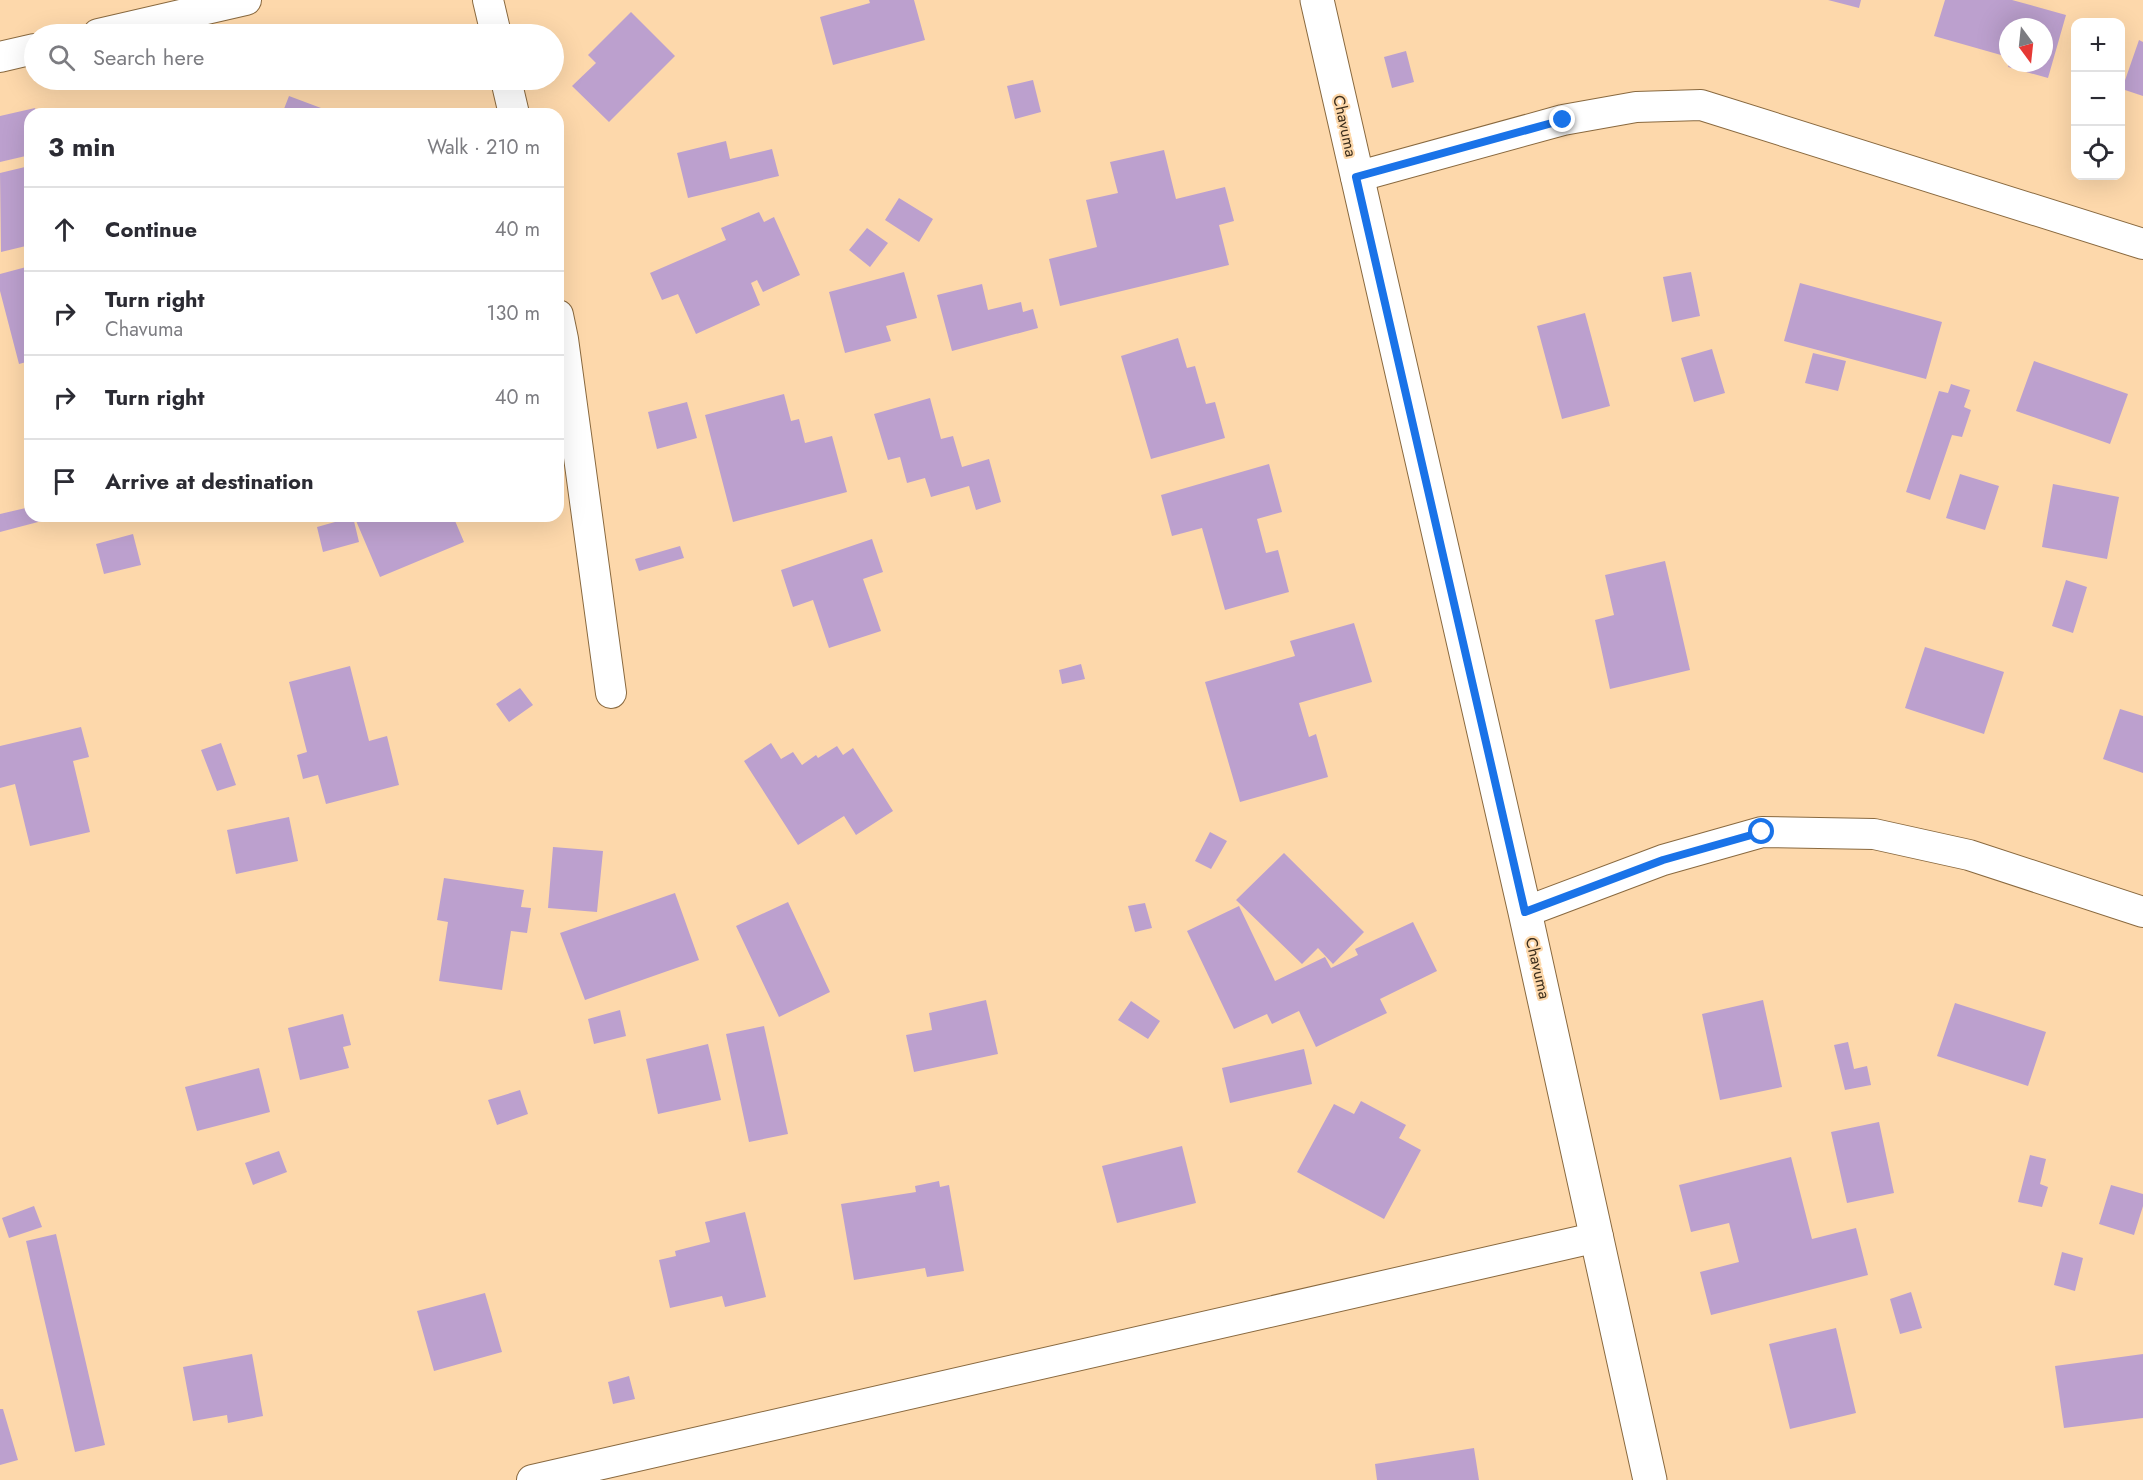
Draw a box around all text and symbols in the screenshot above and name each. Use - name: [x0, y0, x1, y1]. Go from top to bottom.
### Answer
- north arrow: [1999, 18, 2053, 72]
- map controls: [2071, 18, 2125, 180]
- button: +: [2071, 18, 2125, 72]
- search box: [24, 24, 564, 90]
- icon: search: [45, 41, 78, 74]
- text: Search here: [93, 41, 204, 73]
- button: −: [2071, 72, 2125, 126]
- street label: Chavuma: [1327, 93, 1363, 159]
- route end: [1549, 106, 1575, 132]
- button: locate: [2071, 126, 2125, 180]
- text: 3 min: [48, 128, 115, 166]
- text: Walk · 210 m: [427, 133, 540, 162]
- icon: ahead: [48, 213, 81, 246]
- text: Continue: [105, 213, 197, 245]
- text: 40 m: [495, 215, 540, 244]
- text: Turn right: [105, 283, 205, 315]
- icon: right: [48, 297, 81, 330]
- text: 130 m: [486, 299, 540, 328]
- text: Chavuma: [105, 315, 183, 344]
- icon: right: [48, 381, 81, 414]
- text: Turn right: [105, 381, 205, 413]
- text: 40 m: [495, 383, 540, 412]
- icon: arrive: [48, 465, 81, 498]
- text: Arrive at destination: [105, 465, 314, 497]
- route start: [1748, 818, 1774, 844]
- street label: Chavuma: [1520, 935, 1556, 1001]

